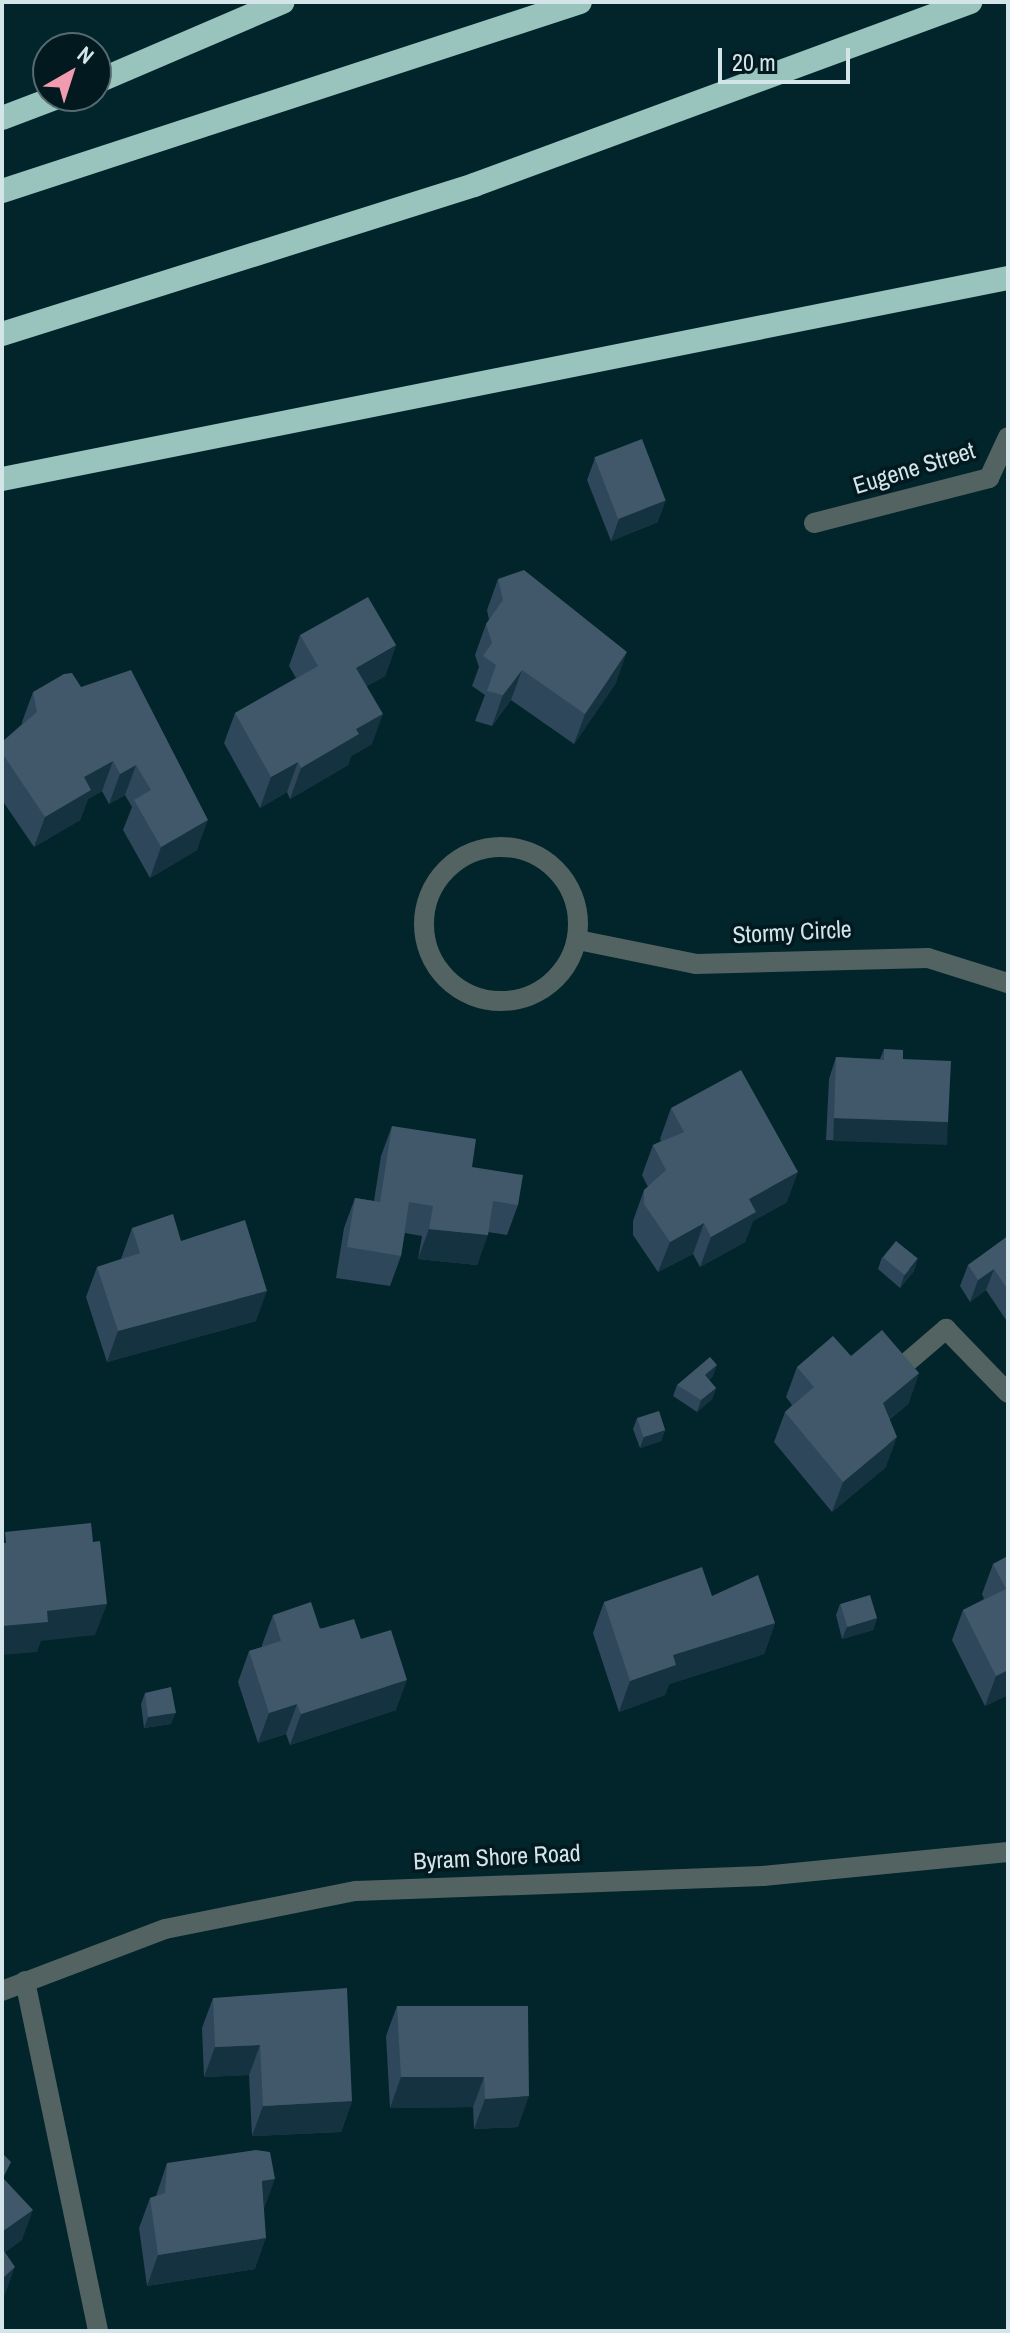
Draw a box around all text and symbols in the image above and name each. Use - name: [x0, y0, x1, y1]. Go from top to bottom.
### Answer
- north arrow: [32, 32, 112, 112]
- scale bar: [722, 32, 854, 82]
- text: N: [71, 39, 100, 71]
- text: 20 m: [732, 46, 776, 78]
- street label: Eugene Street: [850, 436, 978, 500]
- street label: Stormy Circle: [732, 915, 852, 949]
- street label: Byram Shore Road: [413, 1838, 581, 1876]

